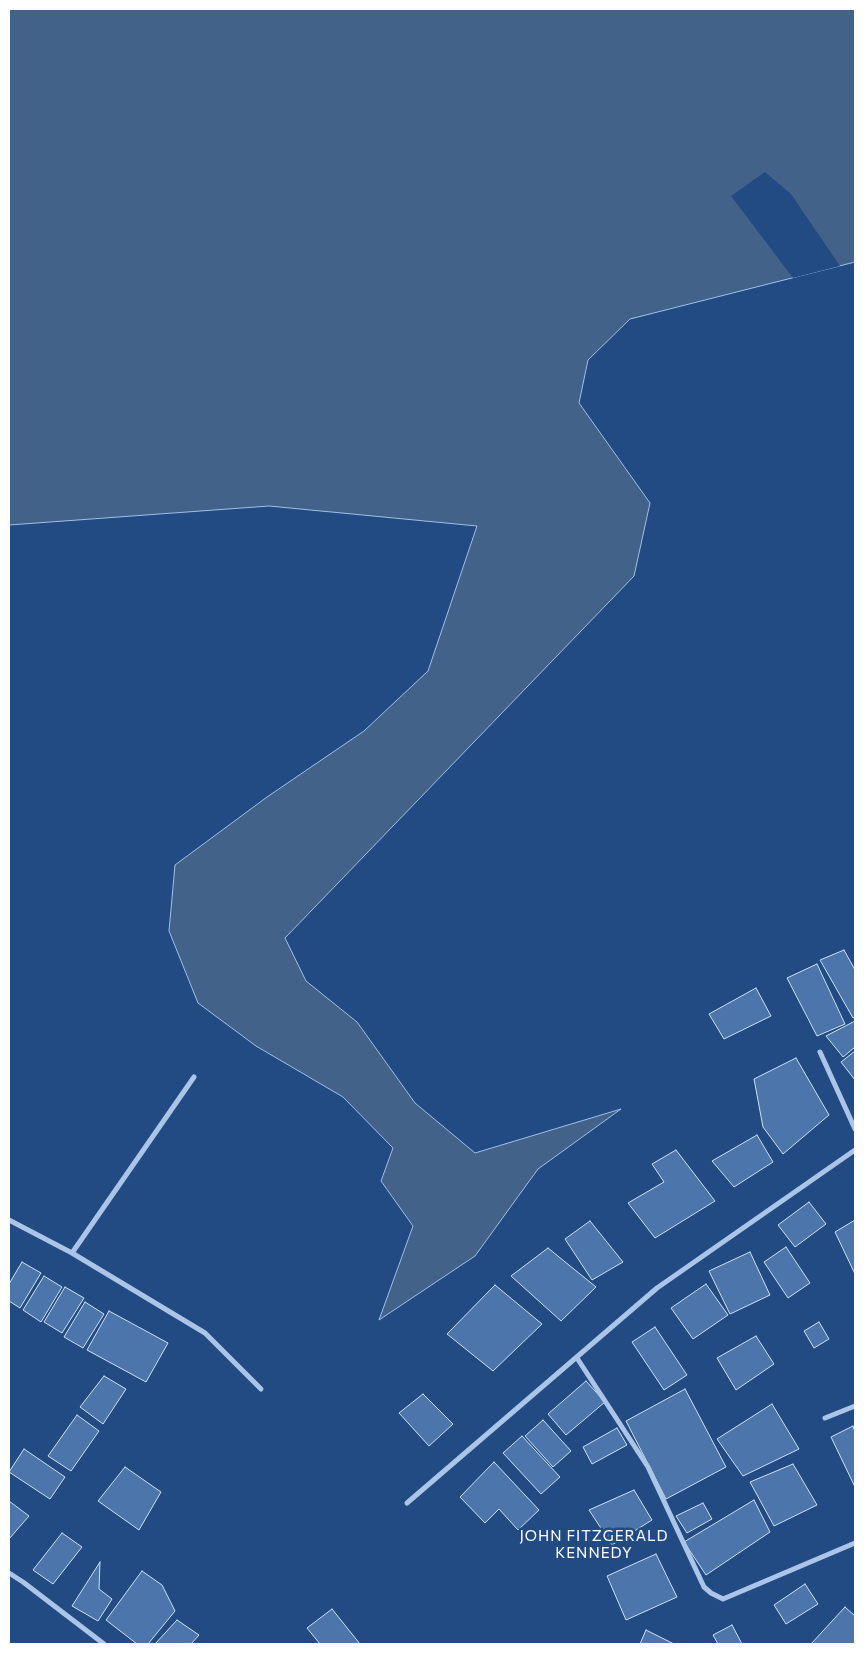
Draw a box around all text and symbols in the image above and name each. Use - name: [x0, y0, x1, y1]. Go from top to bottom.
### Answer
- district label: JOHN FITZGERALD KENNEDY: [518, 1527, 670, 1562]

